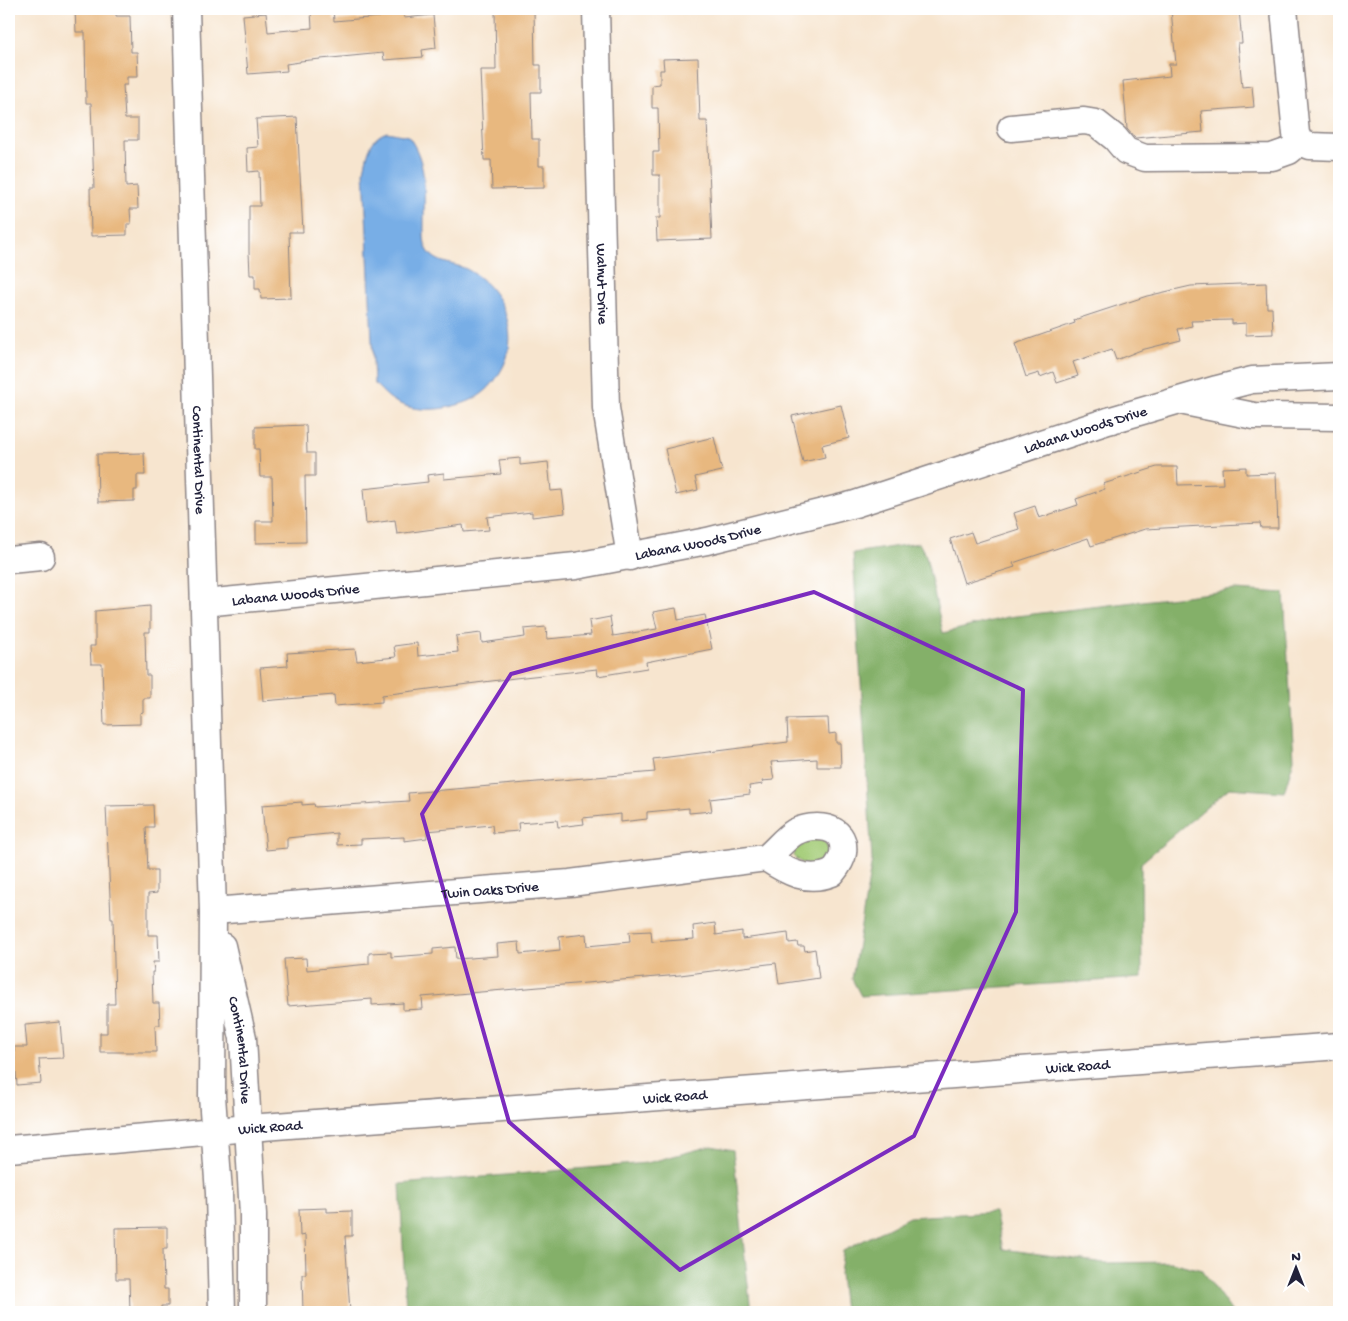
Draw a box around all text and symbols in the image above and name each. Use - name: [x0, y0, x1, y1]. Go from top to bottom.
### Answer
- street label: Walnut Drive: [591, 243, 611, 325]
- street label: Labana Woods Drive: [1022, 403, 1150, 459]
- street label: Continental Drive: [187, 405, 208, 515]
- street label: Labana Woods Drive: [634, 521, 763, 566]
- street label: Labana Woods Drive: [231, 581, 361, 611]
- street label: Twin Oaks Drive: [440, 878, 540, 904]
- street label: Continental Drive: [223, 995, 254, 1105]
- street label: Wick Road: [1045, 1056, 1112, 1079]
- street label: Wick Road: [642, 1086, 709, 1109]
- street label: Wick Road: [237, 1117, 304, 1140]
- north arrow: [1270, 1244, 1320, 1294]
- text: N: [1291, 1249, 1301, 1266]

